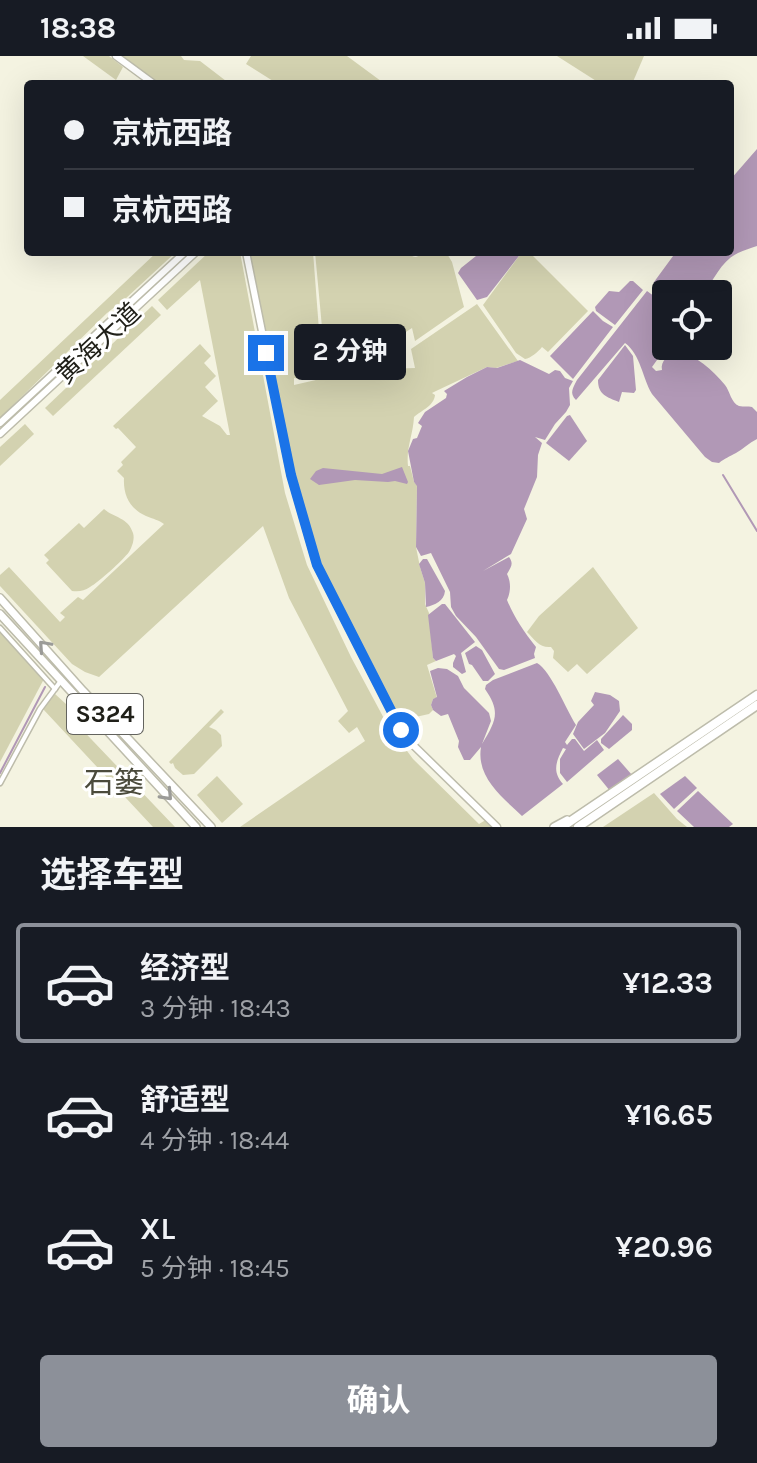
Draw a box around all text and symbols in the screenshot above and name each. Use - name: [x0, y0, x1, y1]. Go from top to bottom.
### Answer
- text: 18:38: [40, 10, 116, 46]
- text: 京杭西路: [112, 115, 232, 151]
- text: 京杭西路: [112, 192, 232, 228]
- map controls: [652, 280, 732, 360]
- button: locate: [652, 280, 732, 360]
- street label: 黄海大道: [50, 297, 147, 390]
- callout: 2 分钟: [294, 325, 406, 381]
- route end: [248, 335, 284, 371]
- text: 2 分钟: [313, 336, 387, 367]
- one-way arrow: [40, 641, 54, 656]
- road number: S324: [67, 694, 143, 734]
- route start: [383, 712, 419, 748]
- district label: 石篓: [84, 765, 144, 801]
- one-way arrow: [157, 786, 172, 800]
- text: 选择车型: [40, 854, 184, 896]
- icon: car: [44, 947, 116, 1019]
- text: 经济型: [140, 950, 230, 986]
- text: ¥12.33: [623, 965, 713, 1001]
- text: 3 分钟 · 18:43: [140, 993, 291, 1024]
- icon: car: [44, 1079, 116, 1151]
- text: 舒适型: [140, 1082, 230, 1118]
- text: ¥16.65: [624, 1097, 713, 1133]
- text: 4 分钟 · 18:44: [140, 1125, 289, 1156]
- icon: car: [44, 1211, 116, 1283]
- text: XL: [140, 1211, 175, 1247]
- text: ¥20.96: [615, 1229, 713, 1265]
- text: 5 分钟 · 18:45: [140, 1253, 290, 1284]
- button: 确认: [40, 1355, 717, 1447]

